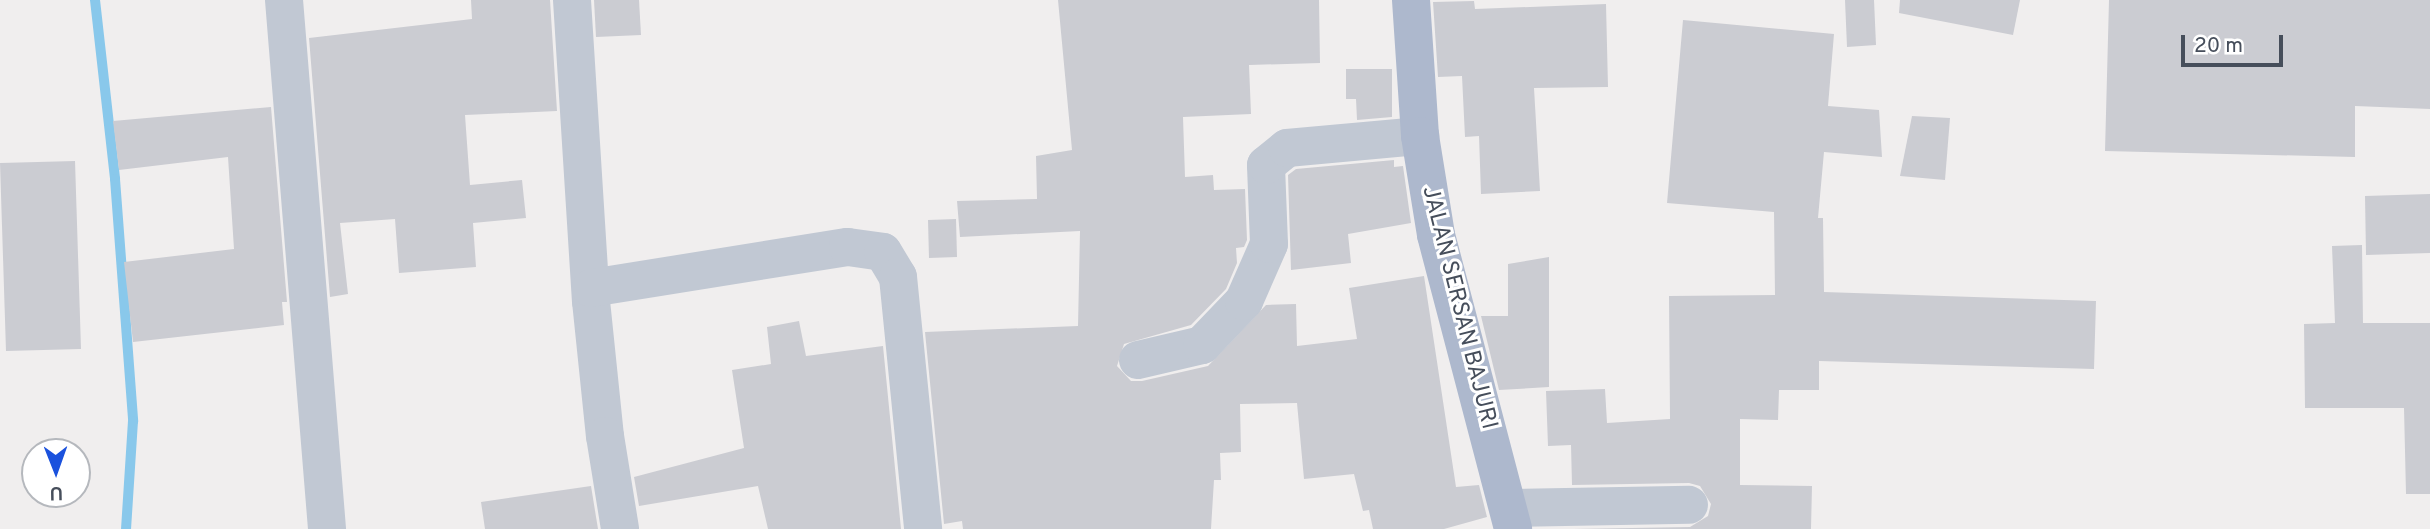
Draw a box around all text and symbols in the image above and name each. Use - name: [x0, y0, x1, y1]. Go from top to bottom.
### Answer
- scale bar: [2185, 21, 2286, 65]
- text: 20 m: [2194, 33, 2243, 60]
- street label: JALAN SERSAN BAJURI: [1414, 184, 1502, 432]
- north arrow: [21, 438, 91, 508]
- text: U: [49, 480, 63, 504]

